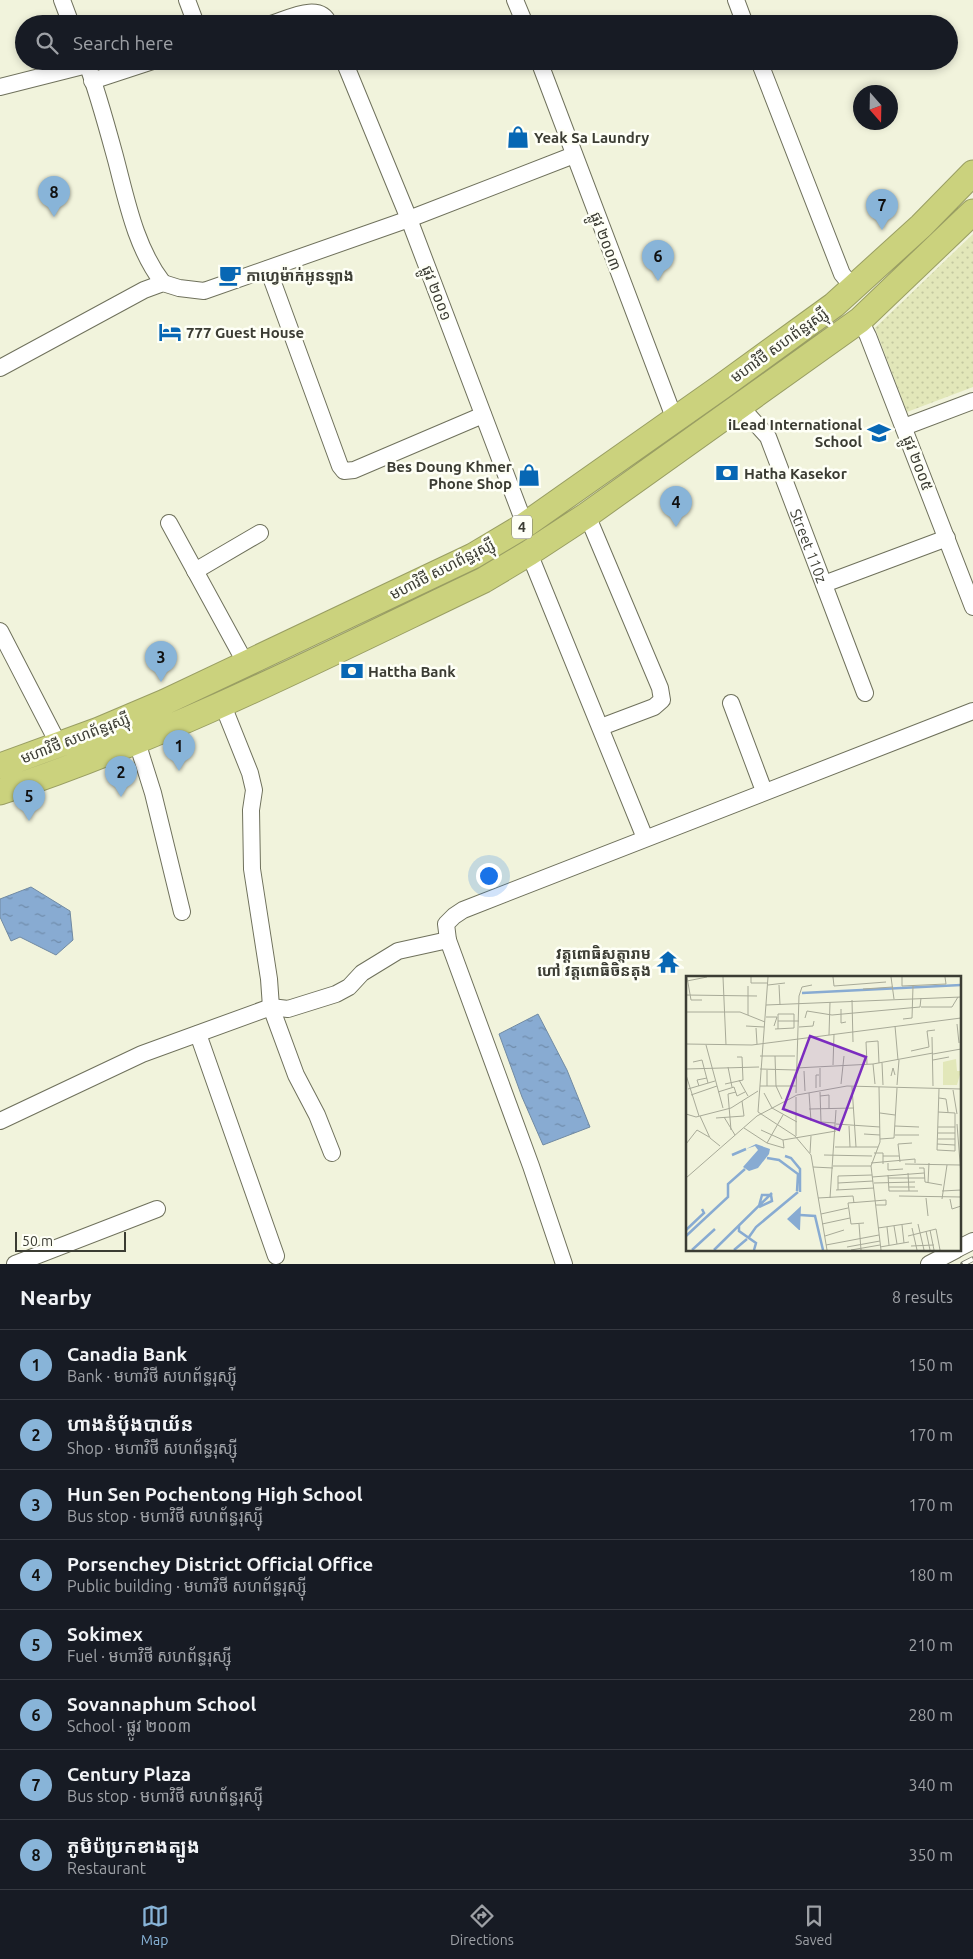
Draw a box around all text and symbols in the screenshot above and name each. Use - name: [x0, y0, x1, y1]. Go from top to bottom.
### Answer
- search box: [15, 15, 958, 70]
- icon: search: [33, 29, 61, 57]
- text: Search here: [73, 32, 173, 54]
- north arrow: [853, 85, 898, 130]
- shop icon: Yeak Sa Laundry: [505, 124, 531, 150]
- place label: Yeak Sa Laundry: [534, 129, 649, 146]
- pin: 8: [38, 176, 70, 217]
- pin: 7: [866, 189, 898, 230]
- street label: ផ្លូវ ២០០៣: [582, 209, 625, 275]
- pin: 6: [642, 240, 674, 281]
- cafe icon: កាហ្វេម៉ាក់អូនឡាង: [217, 262, 243, 288]
- street label: ផ្លូវ ២០០១: [414, 263, 455, 325]
- place label: កាហ្វេម៉ាក់អូនឡាង: [246, 267, 354, 286]
- street label: មហាវិថី សហព័ន្ធរុស្ស៊ី: [727, 304, 834, 390]
- hotel icon: 777 Guest House: [157, 319, 183, 345]
- place label: 777 Guest House: [186, 324, 304, 341]
- place label: iLead International School: [728, 416, 862, 450]
- school or university icon: iLead International School: [866, 420, 892, 446]
- street label: ផ្លូវ ២០០៥: [895, 433, 936, 495]
- place label: Bes Doung Khmer Phone Shop: [386, 458, 513, 492]
- bank icon: Hatha Kasekor: [714, 460, 740, 486]
- shop icon: Bes Doung Khmer Phone Shop: [516, 462, 542, 488]
- place label: Hatha Kasekor: [744, 465, 848, 482]
- pin: 4: [660, 486, 692, 527]
- street label: Street 110z: [787, 506, 831, 585]
- road number: 4: [512, 516, 532, 538]
- street label: មហាវិថី សហព័ន្ធរុស្ស៊ី: [387, 535, 499, 607]
- pin: 3: [145, 641, 177, 682]
- bank icon: Hattha Bank: [339, 658, 365, 684]
- place label: Hattha Bank: [368, 663, 456, 680]
- street label: មហាវិថី សហព័ន្ធរុស្ស៊ី: [18, 709, 134, 771]
- pin: 1: [163, 730, 195, 771]
- pin: 2: [105, 756, 137, 797]
- pin: 5: [13, 780, 45, 821]
- your location: [476, 863, 502, 889]
- place label: វត្តពោធិសត្តារាម ហៅ វត្តពោធិចិនតុង: [537, 944, 651, 981]
- temple icon: វត្តពោធិសត្តារាម ហៅ វត្តពោធិចិនតុង: [655, 949, 681, 975]
- inset map: [686, 976, 960, 1252]
- scale bar: [15, 1229, 126, 1252]
- text: 50 m: [22, 1233, 53, 1249]
- text: Nearby: [20, 1285, 91, 1309]
- text: 8 results: [892, 1288, 953, 1306]
- text: Canadia Bank: [67, 1343, 187, 1365]
- text: 1: [31, 1356, 41, 1374]
- text: 150 m: [908, 1356, 953, 1374]
- text: Bank · មហាវិថី សហព័ន្ធរុស្ស៊ី: [67, 1367, 237, 1385]
- text: ហាងនំបុ័ងបាយ័ន: [67, 1413, 193, 1435]
- text: 2: [31, 1426, 41, 1444]
- text: 170 m: [908, 1426, 953, 1444]
- text: Shop · មហាវិថី សហព័ន្ធរុស្ស៊ី: [67, 1439, 237, 1457]
- text: Hun Sen Pochentong High School: [67, 1483, 362, 1505]
- text: 3: [31, 1496, 41, 1514]
- text: 170 m: [908, 1496, 953, 1514]
- text: Bus stop · មហាវិថី សហព័ន្ធរុស្ស៊ី: [67, 1507, 263, 1525]
- text: Porsenchey District Official Office: [67, 1553, 373, 1575]
- text: 4: [31, 1566, 41, 1584]
- text: 180 m: [908, 1566, 953, 1584]
- text: Public building · មហាវិថី សហព័ន្ធរុស្ស៊ី: [67, 1577, 307, 1595]
- text: Sokimex: [67, 1623, 143, 1645]
- text: 5: [31, 1636, 41, 1654]
- text: 210 m: [908, 1636, 953, 1654]
- text: Fuel · មហាវិថី សហព័ន្ធរុស្ស៊ី: [67, 1647, 232, 1665]
- text: Sovannaphum School: [67, 1693, 256, 1715]
- text: 6: [31, 1706, 41, 1724]
- text: 280 m: [908, 1706, 953, 1724]
- text: School · ផ្លូវ ២០០៣: [67, 1717, 191, 1735]
- text: Century Plaza: [67, 1763, 191, 1785]
- text: 7: [31, 1776, 41, 1794]
- text: 340 m: [908, 1776, 953, 1794]
- text: Bus stop · មហាវិថី សហព័ន្ធរុស្ស៊ី: [67, 1787, 263, 1805]
- text: ភូមិប៉ប្រកខាងត្បូង: [67, 1835, 200, 1857]
- text: 8: [31, 1846, 41, 1864]
- text: 350 m: [908, 1846, 953, 1864]
- text: Restaurant: [67, 1859, 146, 1877]
- tab: Map: [141, 1902, 169, 1948]
- tab: Directions: [450, 1902, 514, 1948]
- tab: Saved: [795, 1902, 832, 1948]

